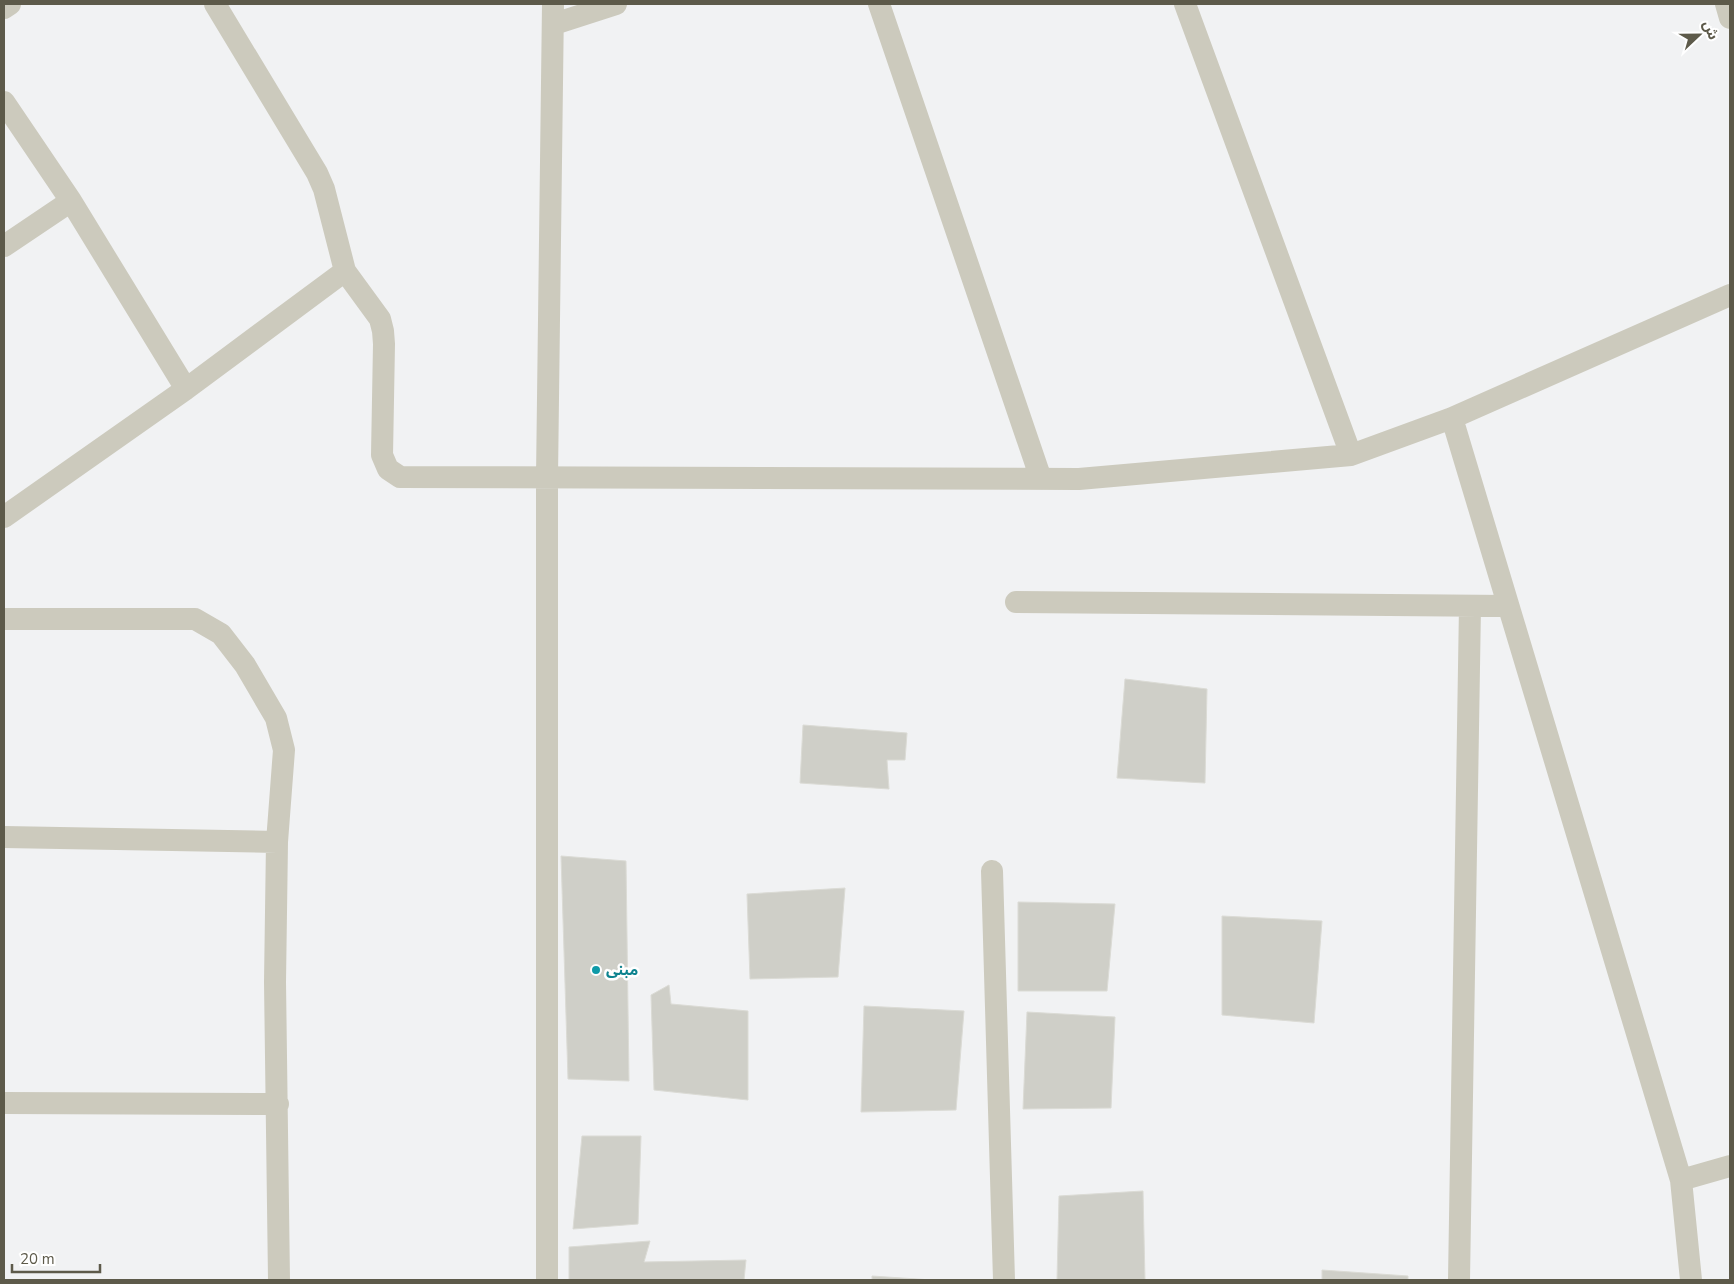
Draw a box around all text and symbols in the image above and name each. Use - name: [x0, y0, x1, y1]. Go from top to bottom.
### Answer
- north arrow: [1674, 10, 1724, 60]
- text: ش: [1698, 18, 1723, 43]
- place label: مبنى: [606, 960, 638, 980]
- marker: مبنى: [590, 964, 602, 976]
- scale bar: [12, 1242, 100, 1274]
- text: 20 m: [20, 1249, 55, 1269]

